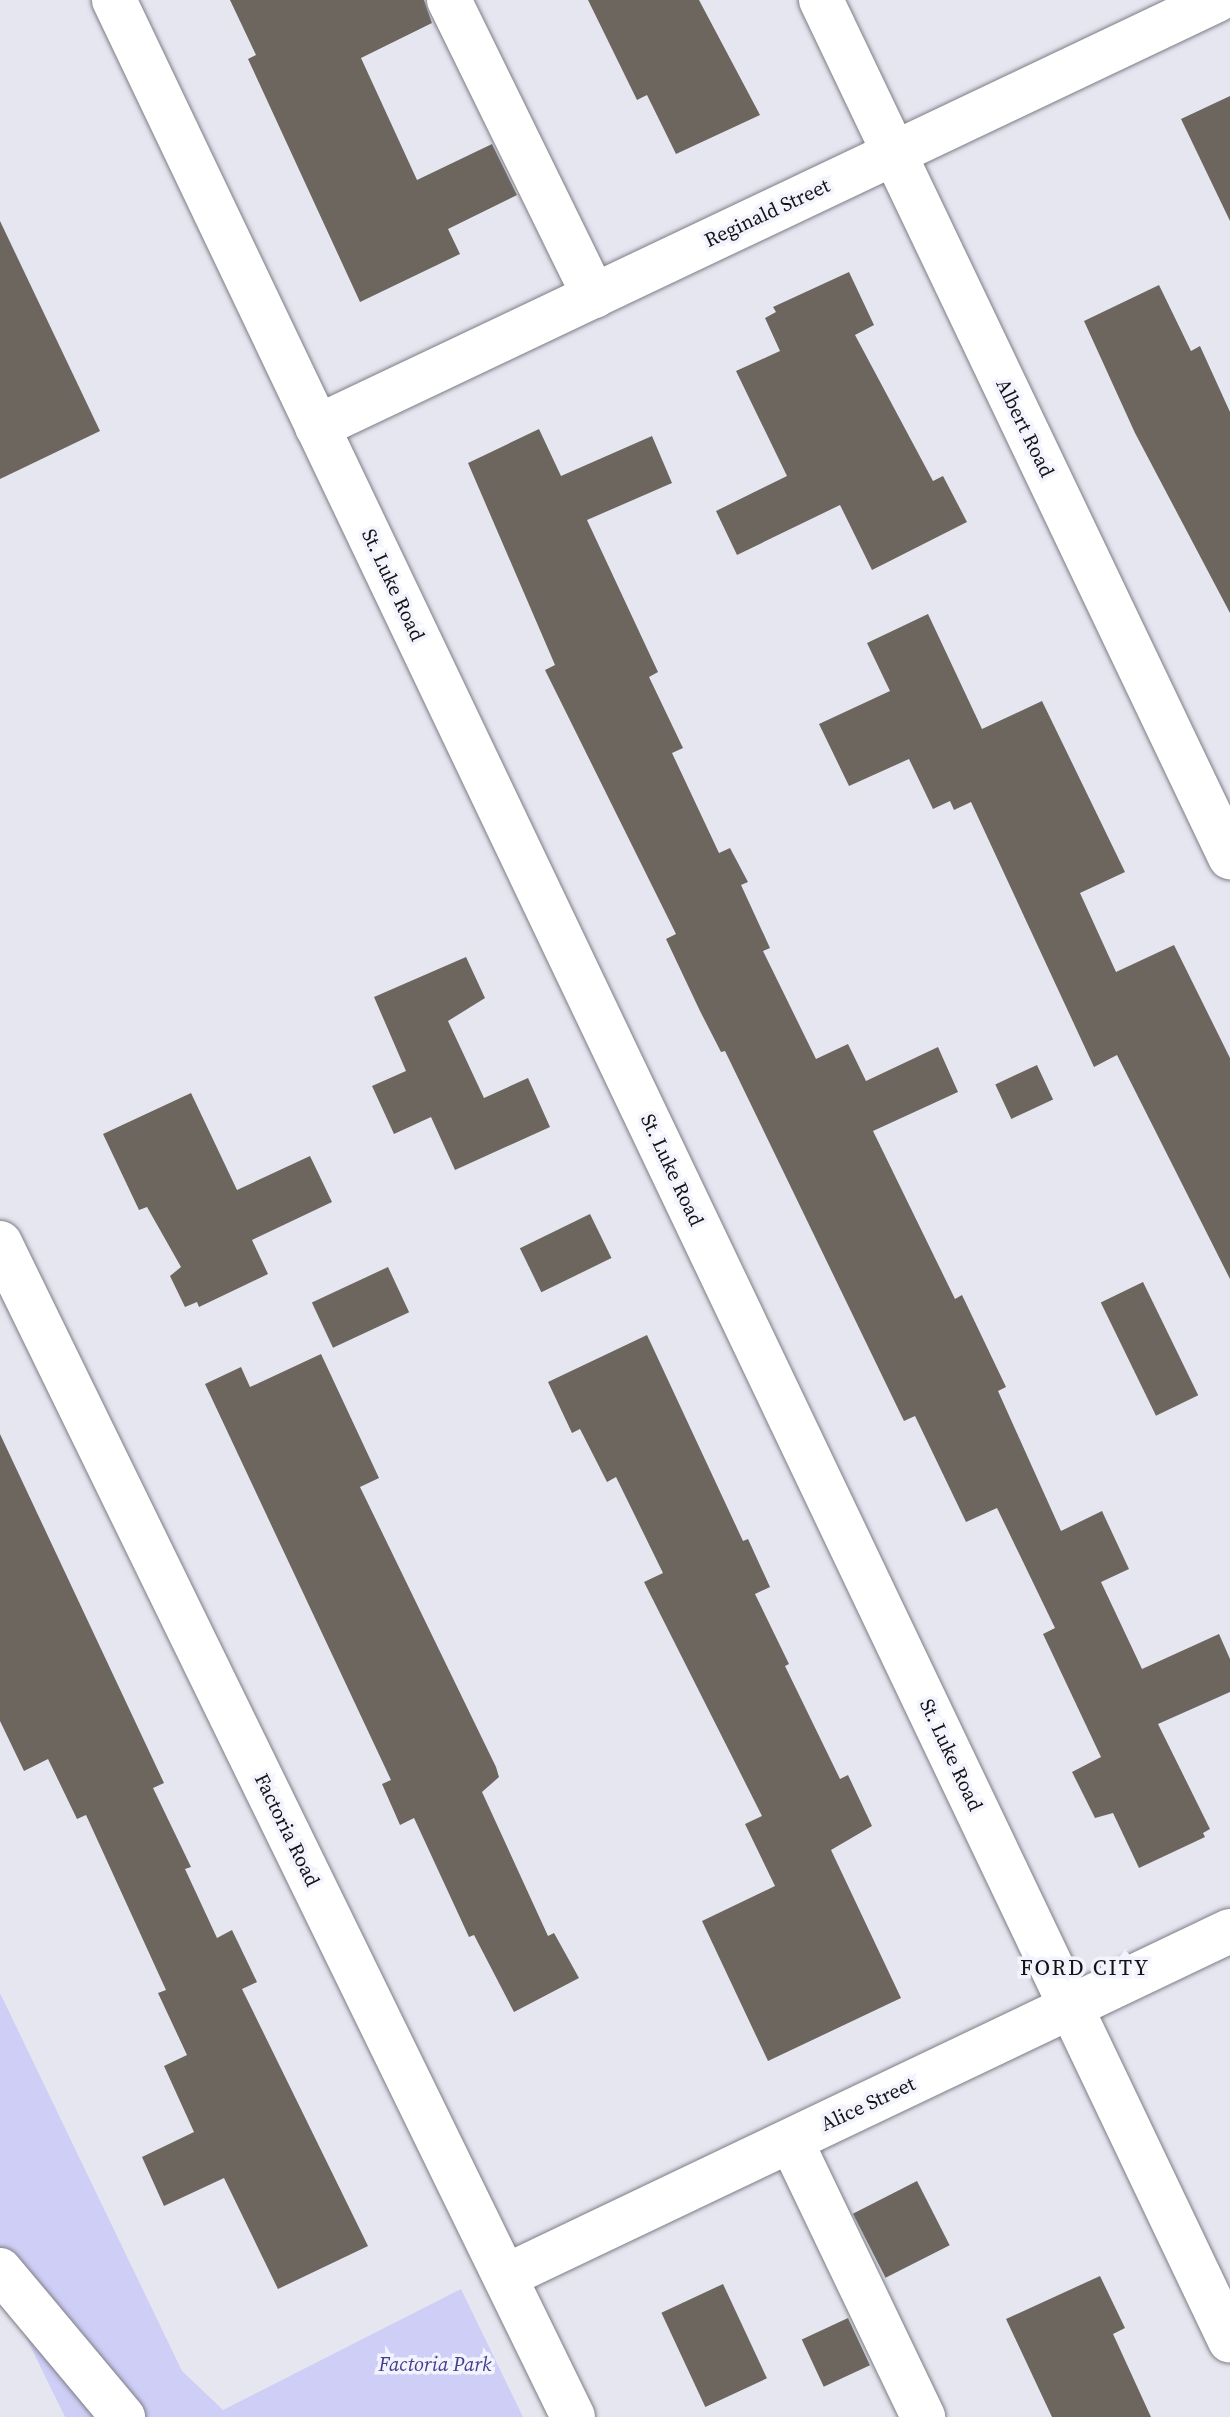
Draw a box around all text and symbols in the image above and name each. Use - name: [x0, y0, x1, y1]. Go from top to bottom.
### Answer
- street label: Reginald Street: [701, 174, 833, 252]
- street label: Albert Road: [991, 375, 1059, 481]
- street label: St. Luke Road: [357, 525, 429, 645]
- street label: St. Luke Road: [636, 1110, 708, 1230]
- street label: St. Luke Road: [915, 1695, 987, 1815]
- street label: Factoria Road: [249, 1770, 325, 1890]
- district label: FORD CITY: [1020, 1955, 1150, 1981]
- street label: Alice Street: [817, 2072, 919, 2136]
- park label: Factoria Park: [379, 2352, 491, 2376]

